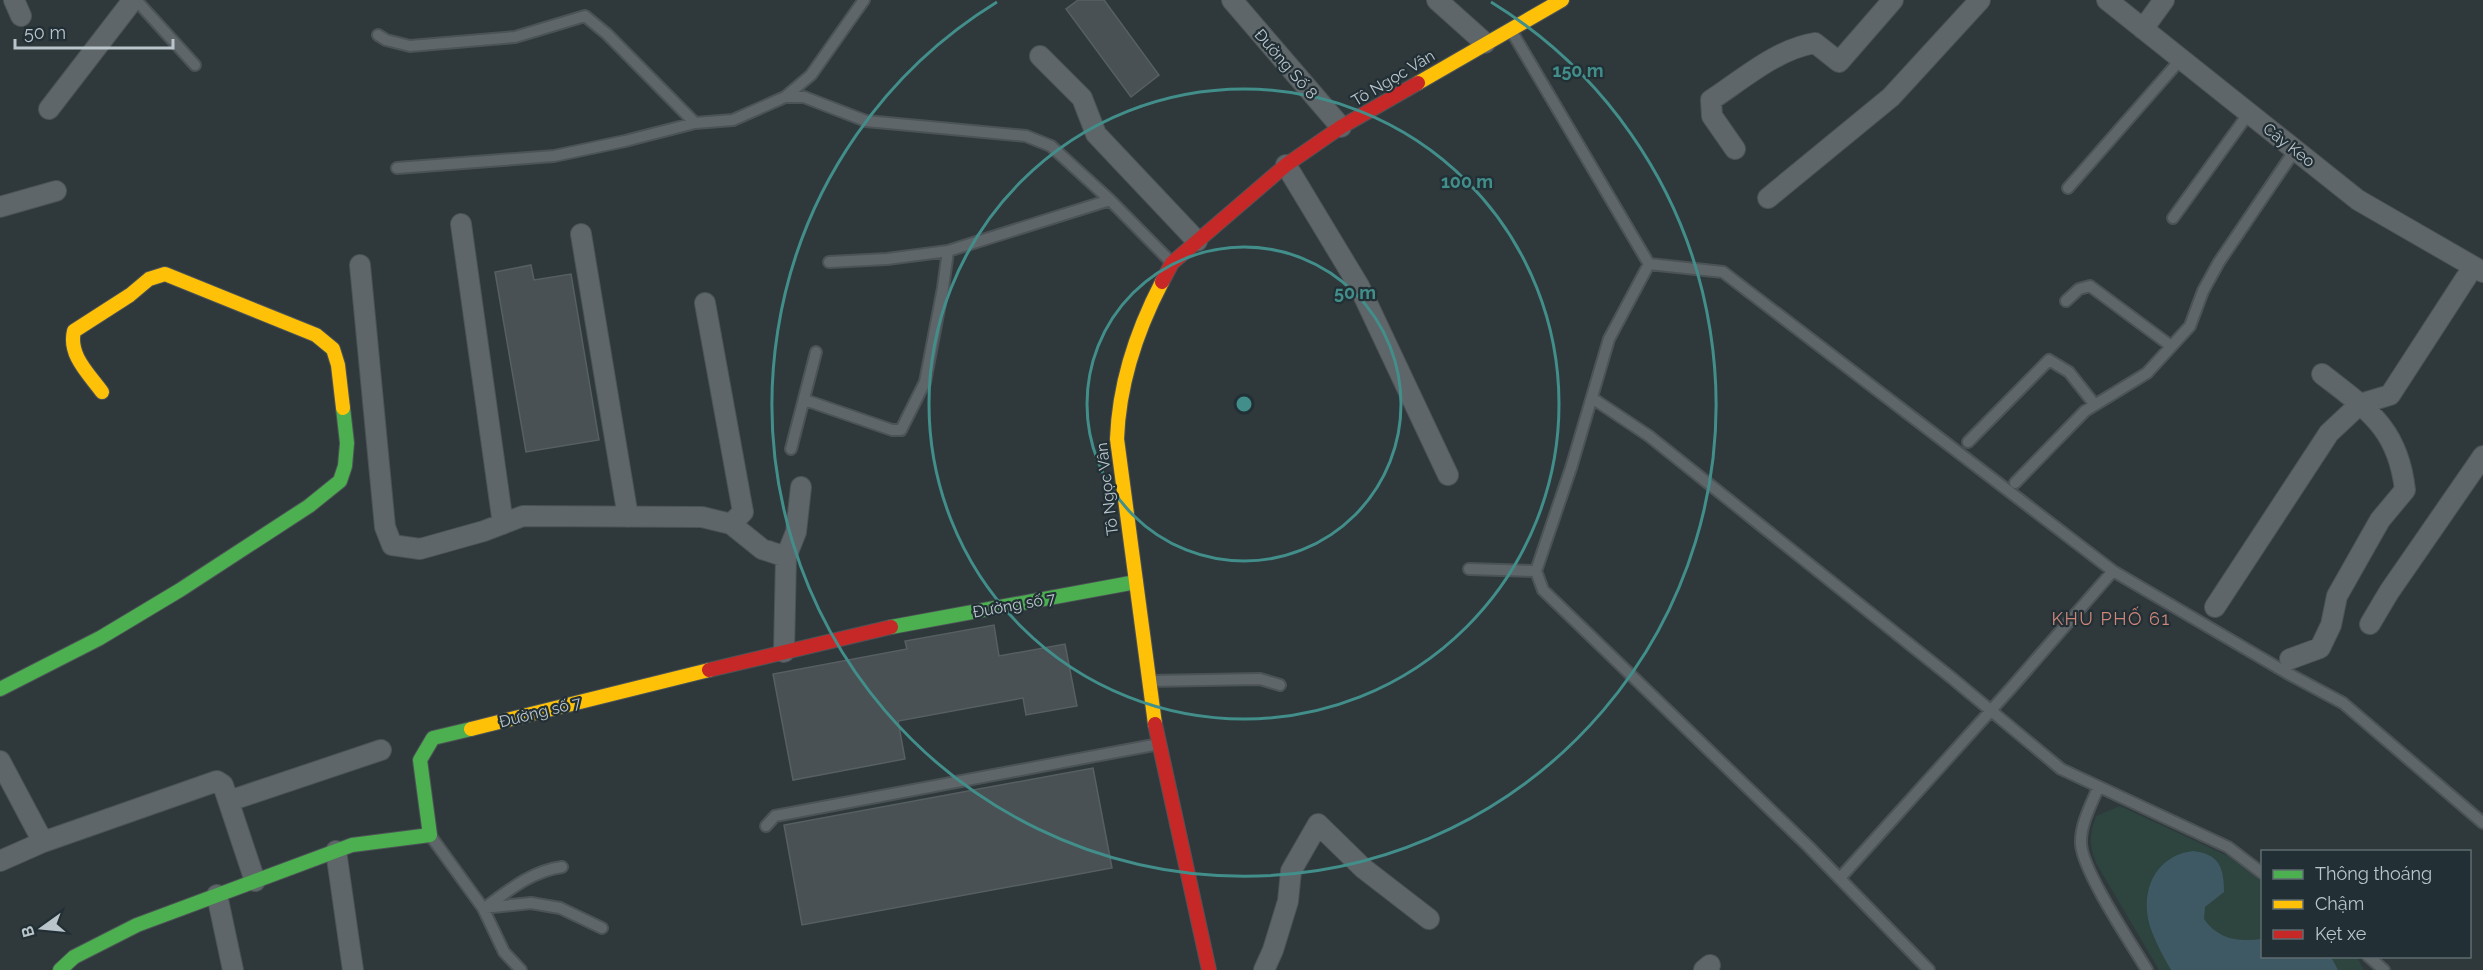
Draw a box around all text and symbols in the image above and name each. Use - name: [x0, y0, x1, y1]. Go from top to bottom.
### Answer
- scale bar: [15, 12, 172, 50]
- text: 50 m: [24, 22, 66, 43]
- street label: Đường Số 8: [1250, 25, 1322, 103]
- street label: Tô Ngọc Vân: [1348, 46, 1438, 110]
- text: 150 m: [1553, 60, 1604, 81]
- street label: Cây Keo: [2259, 119, 2319, 171]
- text: 100 m: [1441, 171, 1493, 192]
- text: 50 m: [1334, 282, 1376, 303]
- centre of rings: [1234, 394, 1254, 414]
- street label: Tô Ngọc Vân: [1092, 441, 1122, 537]
- street label: Đường số 7: [971, 588, 1057, 622]
- district label: KHU PHỐ 61: [2051, 606, 2171, 629]
- street label: Đường số 7: [497, 693, 583, 731]
- legend: [2261, 850, 2471, 958]
- text: Thông thoáng: [2315, 863, 2432, 884]
- text: Chậm: [2315, 893, 2364, 914]
- north arrow: [12, 898, 72, 958]
- text: Kẹt xe: [2315, 923, 2367, 944]
- text: B: [17, 924, 39, 939]

